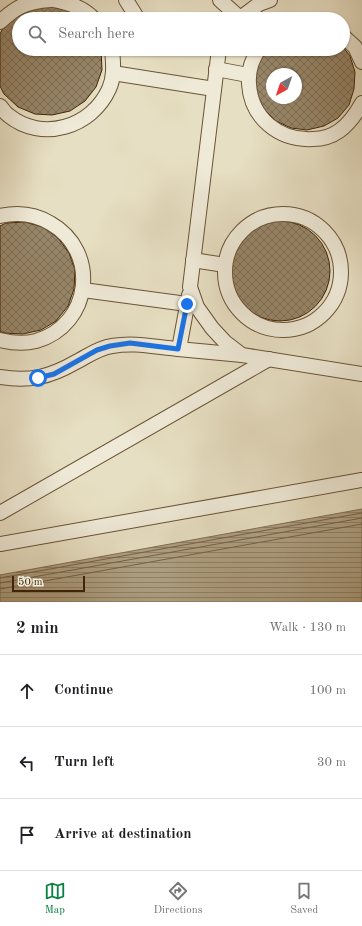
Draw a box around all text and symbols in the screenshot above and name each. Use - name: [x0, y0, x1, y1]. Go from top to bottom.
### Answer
- search box: [12, 12, 350, 56]
- icon: search: [26, 23, 48, 45]
- text: Search here: [58, 27, 135, 42]
- north arrow: [266, 68, 302, 104]
- route end: [178, 295, 196, 313]
- route start: [29, 369, 47, 387]
- scale bar: [12, 574, 85, 593]
- text: 50 m: [18, 577, 43, 588]
- text: 2 min: [16, 620, 59, 637]
- text: Walk · 130 m: [269, 621, 346, 634]
- icon: ahead: [16, 680, 38, 702]
- text: Continue: [54, 683, 113, 698]
- text: 100 m: [309, 684, 346, 697]
- icon: left: [16, 752, 38, 774]
- text: Turn left: [54, 755, 114, 770]
- text: 30 m: [317, 756, 346, 769]
- icon: arrive: [16, 824, 38, 846]
- text: Arrive at destination: [54, 827, 192, 842]
- tab: Map: [44, 880, 66, 918]
- tab: Directions: [154, 880, 202, 918]
- tab: Saved: [290, 880, 318, 918]

